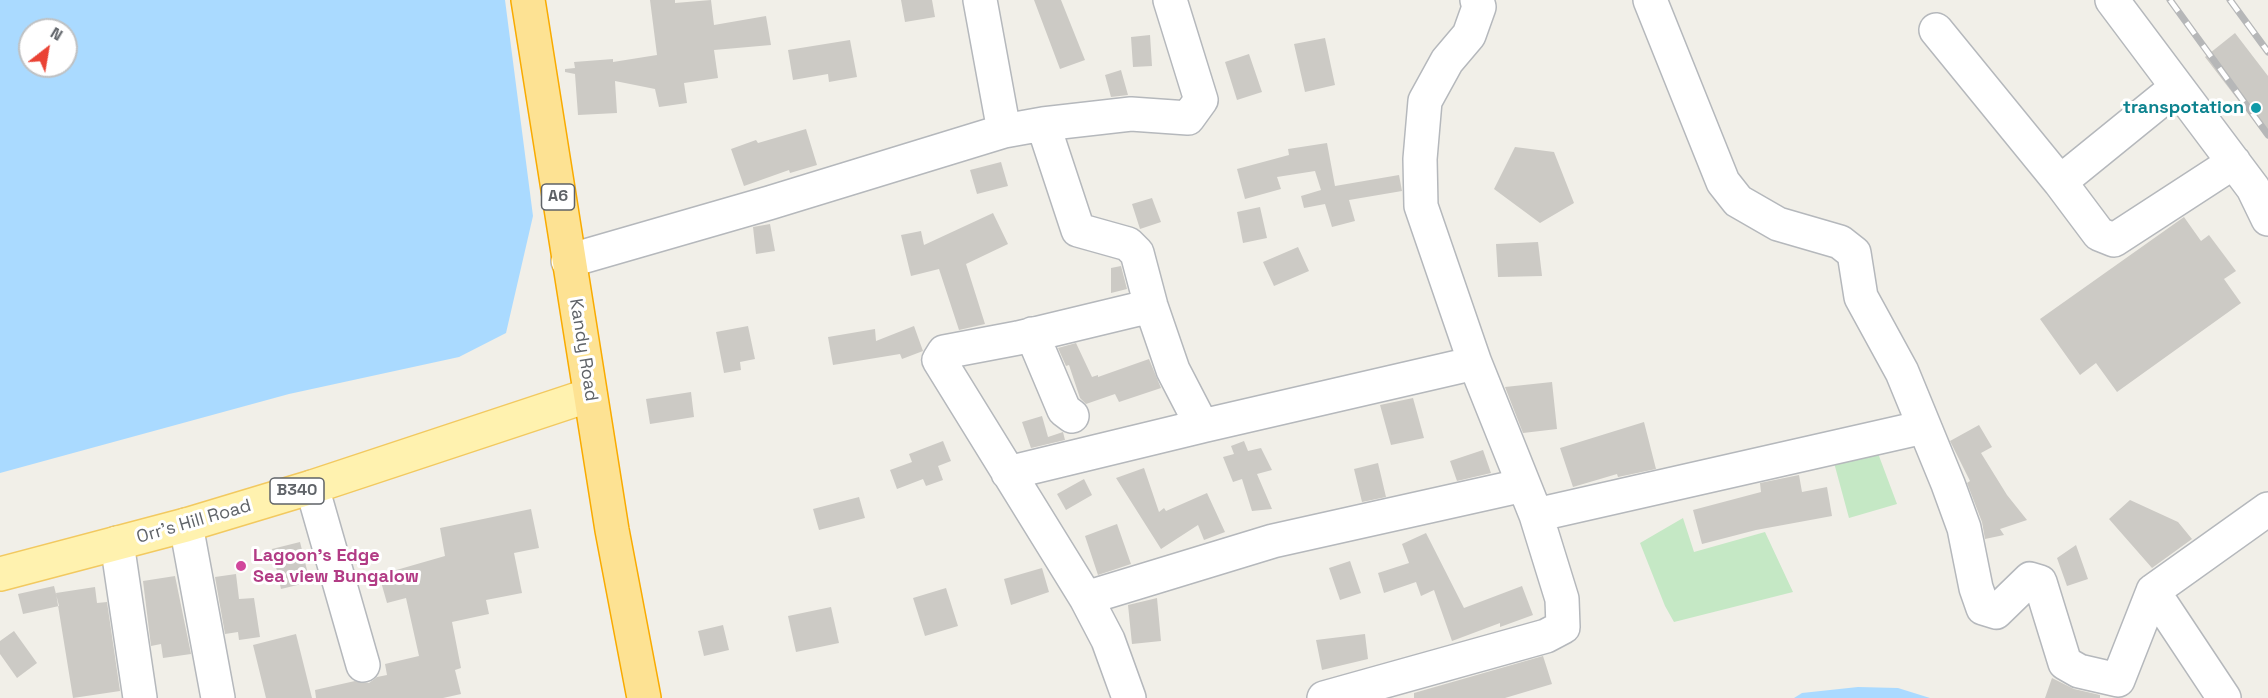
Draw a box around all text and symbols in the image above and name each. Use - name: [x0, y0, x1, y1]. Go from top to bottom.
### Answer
- north arrow: [18, 18, 78, 78]
- text: N: [46, 22, 66, 46]
- place label: transpotation: [2123, 97, 2244, 119]
- marker: transpotation: [2249, 101, 2263, 115]
- road number: A6: [542, 184, 574, 210]
- street label: Kandy Road: [564, 297, 602, 403]
- road number: B340: [270, 478, 324, 504]
- street label: Orr’s Hill Road: [134, 495, 254, 549]
- place label: Lagoon's Edge Sea view Bungalow: [253, 545, 419, 588]
- marker: Lagoon's Edge Sea view Bungalow: [234, 559, 248, 573]

